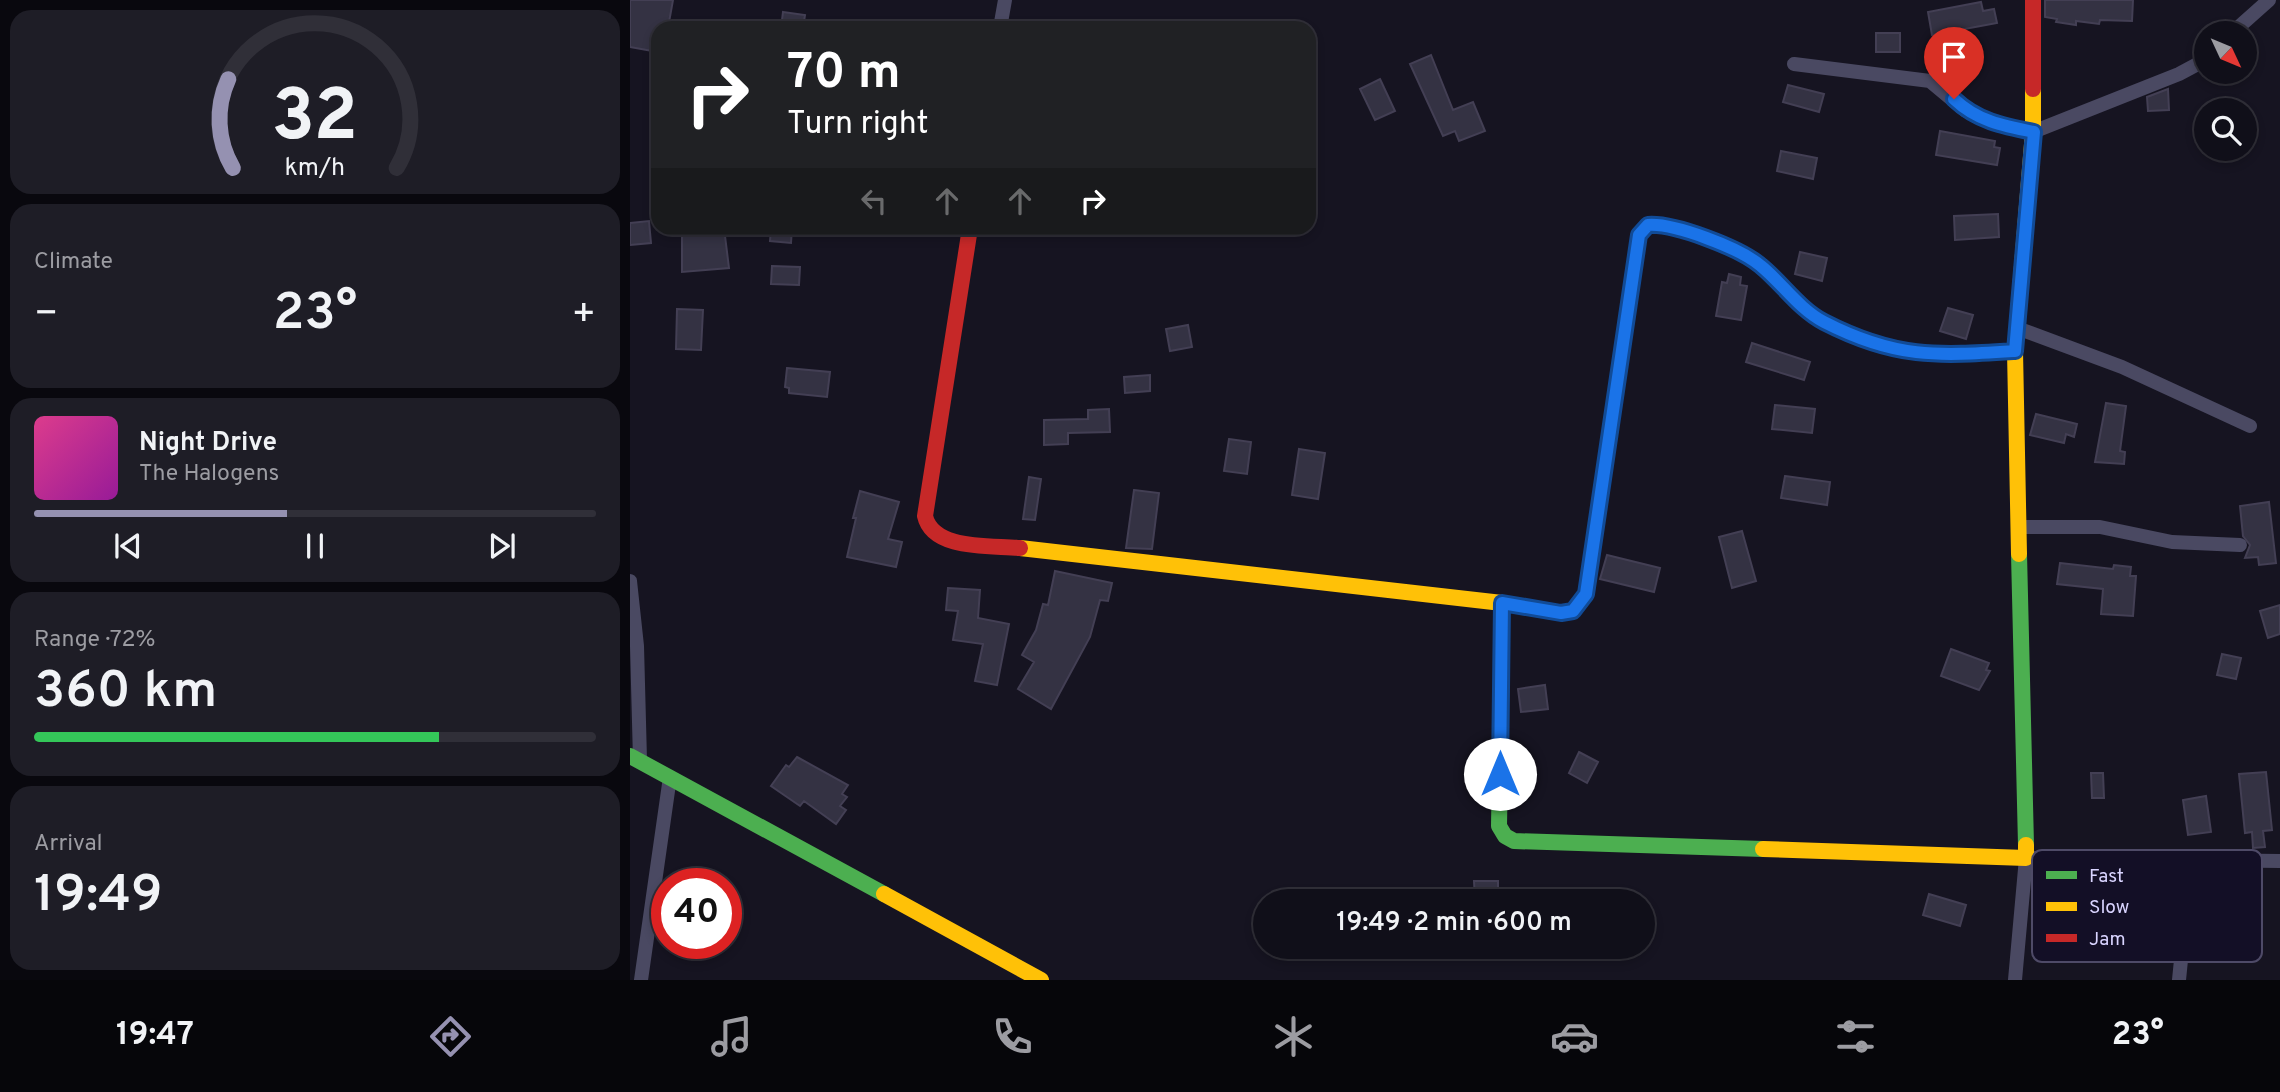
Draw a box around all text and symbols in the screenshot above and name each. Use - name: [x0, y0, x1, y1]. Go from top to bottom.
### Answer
- north arrow: [2194, 21, 2258, 84]
- map controls: [2194, 21, 2257, 161]
- pin: [1924, 27, 1984, 99]
- icon: arrive: [1935, 38, 1973, 76]
- text: 70 m: [787, 44, 901, 106]
- icon: right: [672, 49, 763, 140]
- text: 32: [272, 74, 358, 166]
- button: search: [2194, 98, 2257, 161]
- text: Turn right: [787, 105, 929, 145]
- text: km/h: [285, 153, 345, 185]
- icon: left: [855, 182, 893, 220]
- icon: ahead: [928, 182, 966, 220]
- icon: ahead: [1001, 182, 1039, 220]
- icon: right: [1074, 182, 1112, 220]
- text: Climate: [34, 248, 113, 277]
- text: 23°: [273, 282, 357, 348]
- text: −: [34, 291, 59, 340]
- text: +: [571, 291, 596, 340]
- text: Night Drive: [139, 427, 277, 460]
- text: The Halogens: [139, 460, 279, 489]
- icon: previous: [109, 527, 147, 565]
- icon: pause: [296, 527, 334, 565]
- icon: next: [483, 527, 521, 565]
- text: Range · 72%: [34, 626, 156, 655]
- text: 360 km: [34, 660, 217, 726]
- position arrow: [1463, 737, 1537, 811]
- text: Arrival: [34, 830, 103, 859]
- legend: [2032, 850, 2262, 962]
- text: 19:49: [34, 864, 163, 930]
- text: Fast: [2089, 865, 2124, 889]
- speed limit sign: 40: [651, 868, 742, 959]
- text: Slow: [2089, 896, 2129, 920]
- text: 19:49 · 2 min · 600 m: [1336, 907, 1572, 940]
- text: Jam: [2089, 928, 2126, 952]
- icon: directions: [426, 1012, 475, 1061]
- icon: music: [707, 1012, 756, 1061]
- icon: phone: [988, 1012, 1037, 1061]
- icon: climate: [1269, 1012, 1318, 1061]
- icon: car: [1550, 1012, 1599, 1061]
- icon: filters: [1831, 1012, 1880, 1061]
- text: 19:47: [116, 1016, 194, 1056]
- text: 23°: [2112, 1016, 2164, 1056]

